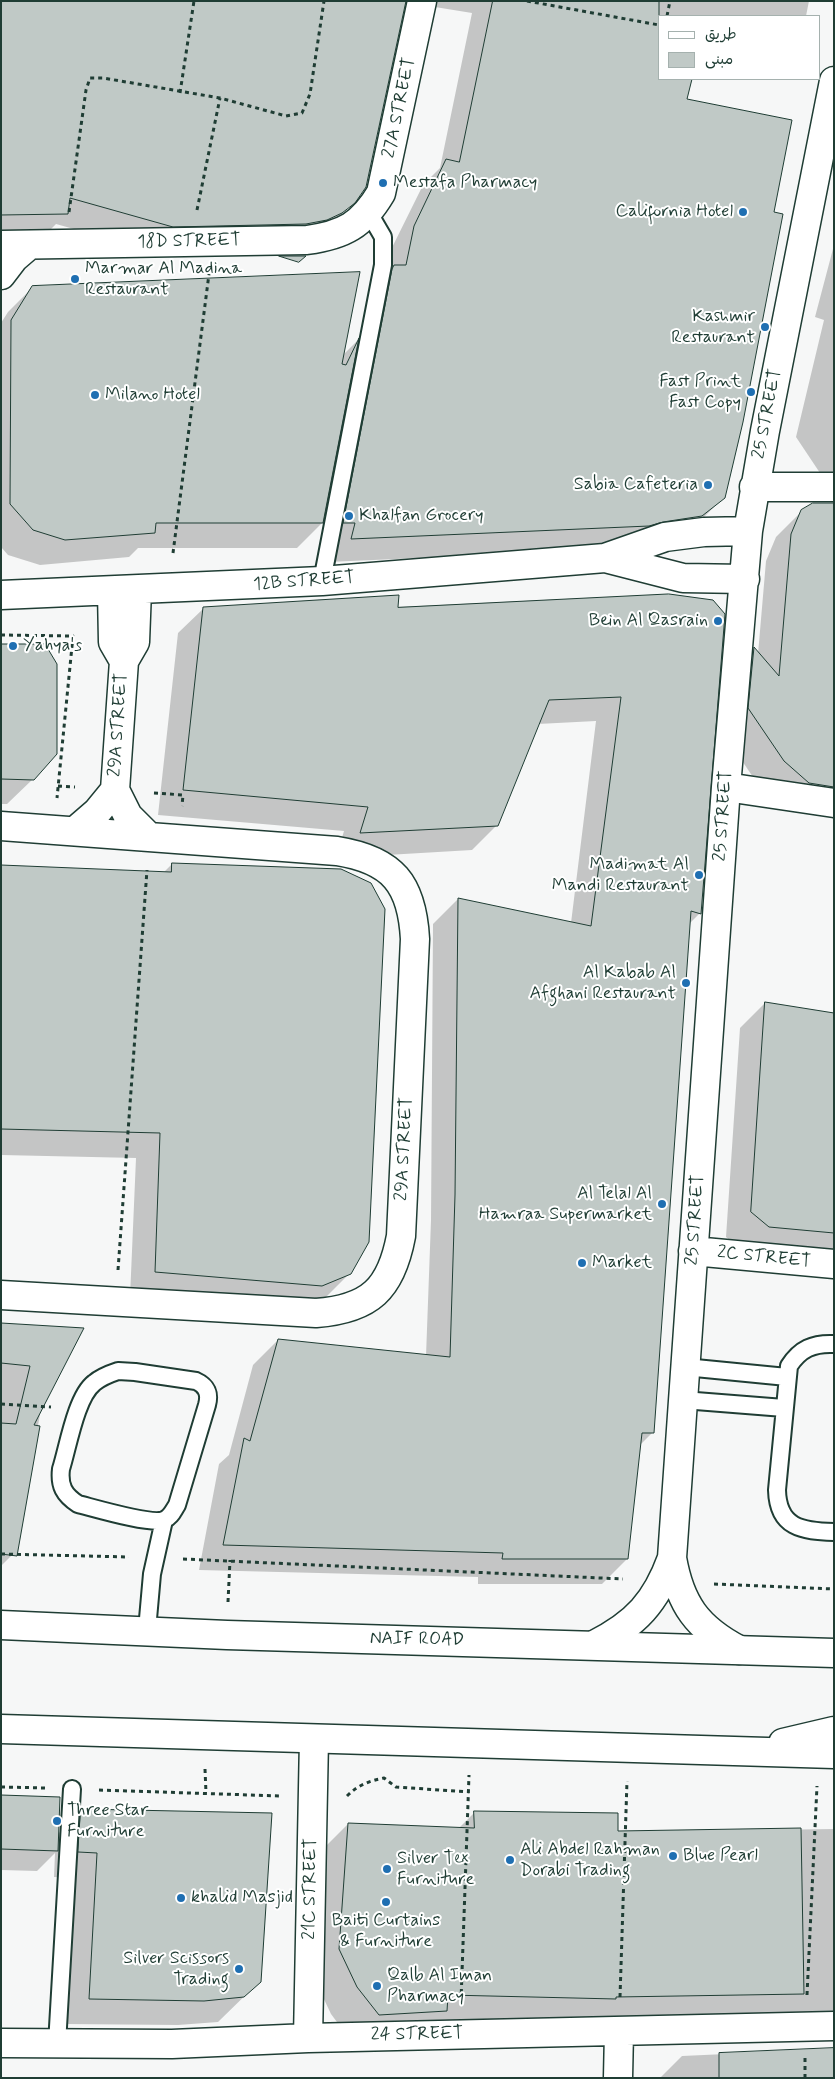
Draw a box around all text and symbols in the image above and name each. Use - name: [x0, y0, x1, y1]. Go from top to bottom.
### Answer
- legend: [658, 15, 820, 80]
- text: طريق: [705, 25, 737, 45]
- text: مبنى: [705, 50, 733, 70]
- street label: 27A STREET: [379, 56, 421, 160]
- place label: Mestafa Pharmacy: [393, 172, 537, 194]
- marker: Mestafa Pharmacy: [377, 177, 389, 189]
- place label: California Hotel: [616, 201, 733, 223]
- marker: California Hotel: [737, 206, 749, 218]
- street label: 18D STREET: [137, 230, 241, 254]
- place label: Marmar Al Madina Restaurant: [85, 258, 242, 300]
- marker: Marmar Al Madina Restaurant: [69, 273, 81, 285]
- place label: Kashmir Restaurant: [671, 306, 755, 348]
- marker: Kashmir Restaurant: [759, 321, 771, 333]
- street label: 25 STREET: [749, 367, 787, 461]
- place label: Fast Print Fast Copy: [659, 371, 741, 414]
- place label: Milano Hotel: [105, 384, 200, 406]
- marker: Fast Print Fast Copy: [745, 386, 757, 398]
- marker: Milano Hotel: [89, 389, 101, 401]
- place label: Sabia Cafeteria: [574, 474, 698, 496]
- marker: Sabia Cafeteria: [702, 479, 714, 491]
- place label: Khalfan Grocery: [359, 505, 484, 527]
- marker: Khalfan Grocery: [343, 510, 355, 522]
- street label: 12B STREET: [253, 568, 355, 596]
- place label: Bein Al Qasrain: [589, 610, 708, 632]
- marker: Bein Al Qasrain: [712, 615, 724, 627]
- place label: Yahya's: [23, 635, 82, 657]
- marker: Yahya's: [7, 640, 19, 652]
- street label: 29A STREET: [105, 672, 133, 778]
- street label: 25 STREET: [710, 770, 738, 862]
- place label: Madimat Al Mandi Restaurant: [552, 854, 689, 896]
- marker: Madimat Al Mandi Restaurant: [693, 869, 705, 881]
- place label: Al Kabab Al Afghani Restaurant: [529, 962, 676, 1004]
- marker: Al Kabab Al Afghani Restaurant: [680, 977, 692, 989]
- street label: 29A STREET: [391, 1096, 419, 1202]
- street label: 25 STREET: [682, 1174, 710, 1266]
- place label: Al Telal Al Hamraa Supermarket: [479, 1183, 652, 1226]
- marker: Al Telal Al Hamraa Supermarket: [656, 1198, 668, 1210]
- street label: 2C STREET: [716, 1242, 812, 1274]
- place label: Market: [592, 1252, 652, 1274]
- marker: Market: [576, 1257, 588, 1269]
- street label: NAIF ROAD: [370, 1628, 464, 1652]
- place label: Three Star Furniture: [67, 1800, 149, 1842]
- marker: Three Star Furniture: [51, 1815, 63, 1827]
- street label: 21C STREET: [299, 1838, 323, 1940]
- place label: Ali Abdel Rahman Dorabi Trading: [520, 1839, 660, 1882]
- place label: Blue Pearl: [683, 1845, 758, 1867]
- place label: Silver Tex Furniture: [397, 1848, 474, 1890]
- marker: Blue Pearl: [667, 1850, 679, 1862]
- marker: Ali Abdel Rahman Dorabi Trading: [504, 1854, 516, 1866]
- marker: Silver Tex Furniture: [381, 1863, 393, 1875]
- place label: khalid Masjid: [191, 1887, 293, 1909]
- marker: khalid Masjid: [175, 1892, 187, 1904]
- marker: Baiti Curtains & Furniture: [380, 1896, 392, 1908]
- place label: Baiti Curtains & Furniture: [332, 1910, 440, 1952]
- place label: Silver Scissors Trading: [123, 1948, 229, 1990]
- marker: Silver Scissors Trading: [233, 1963, 245, 1975]
- place label: Qalb Al Iman Pharmacy: [387, 1965, 492, 2008]
- marker: Qalb Al Iman Pharmacy: [371, 1980, 383, 1992]
- street label: 24 STREET: [371, 2023, 463, 2047]

